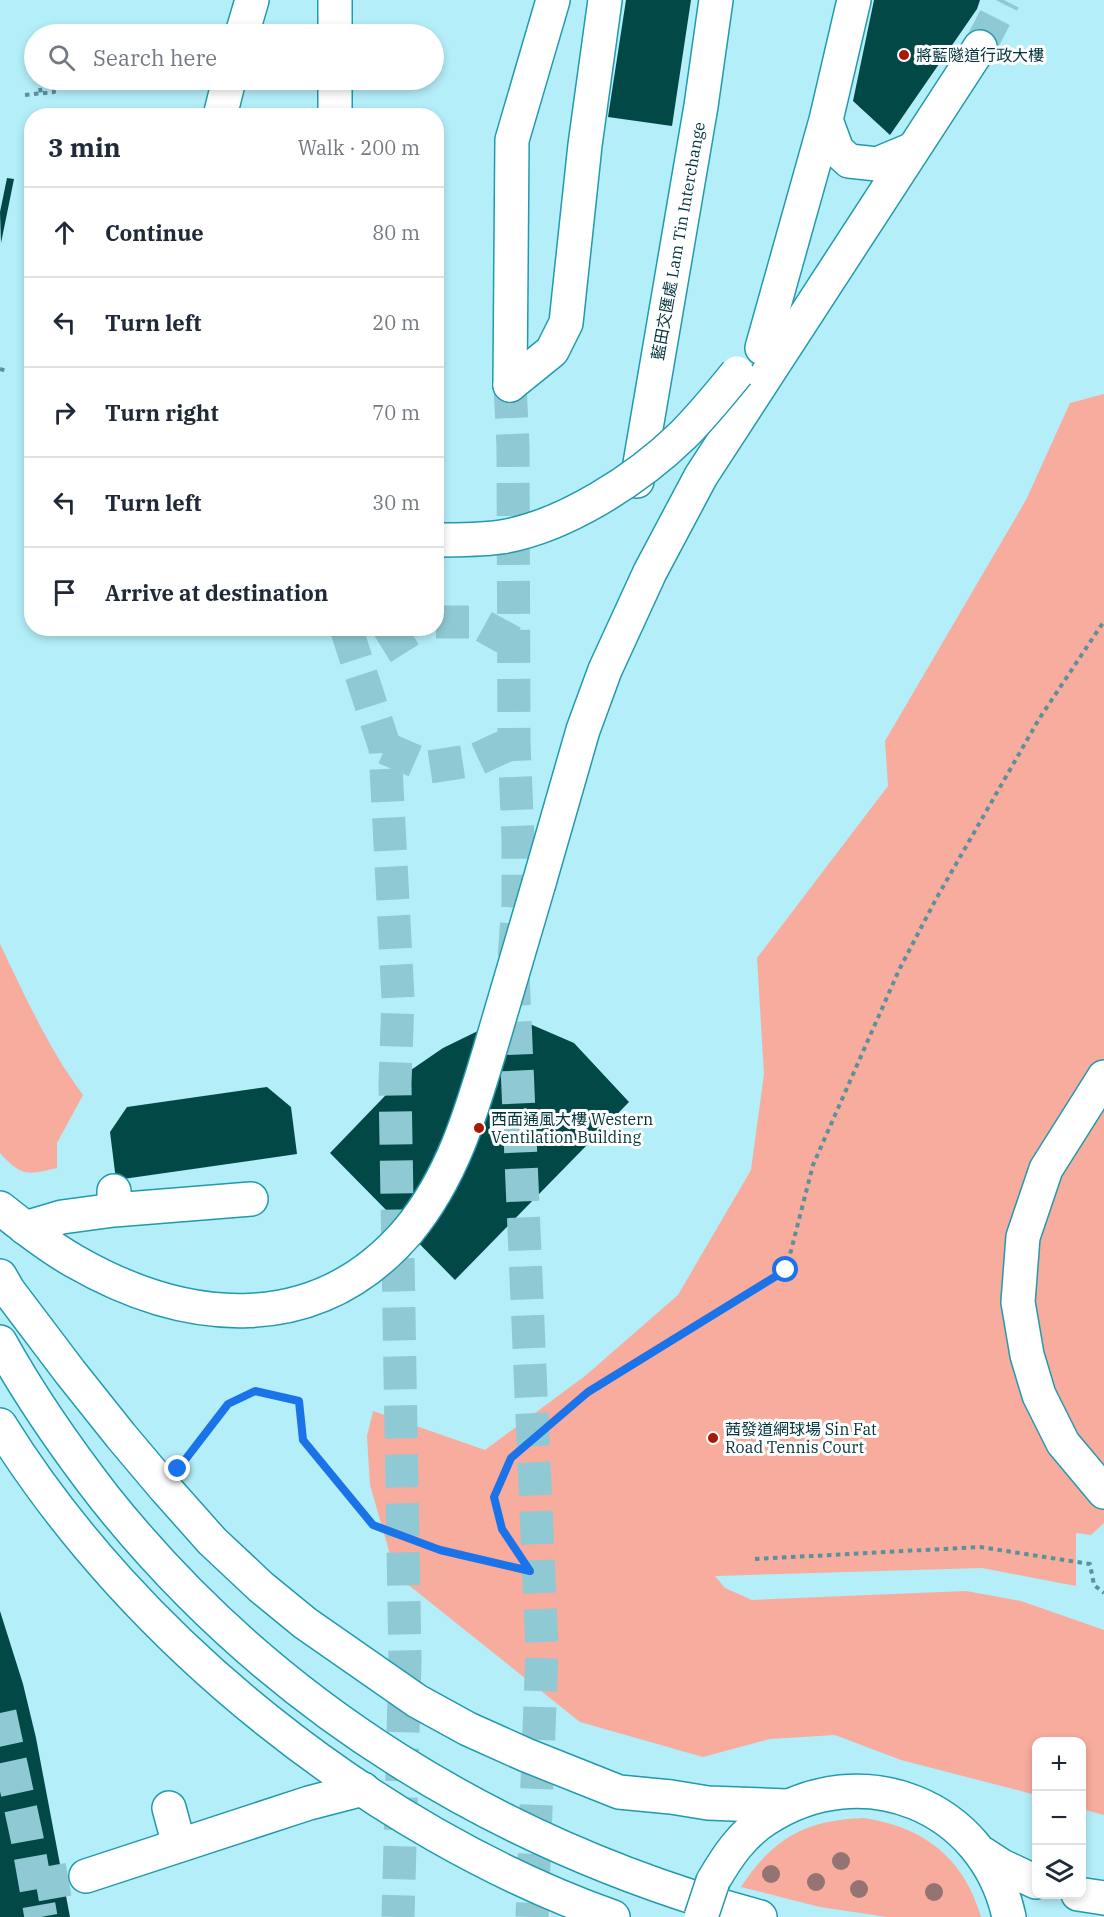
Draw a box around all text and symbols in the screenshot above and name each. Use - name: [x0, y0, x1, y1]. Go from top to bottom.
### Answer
- search box: [24, 24, 444, 90]
- icon: search: [45, 41, 78, 74]
- text: Search here: [93, 43, 217, 72]
- place label: 將藍隧道行政大樓: [916, 45, 1044, 65]
- marker: 將藍隧道行政大樓: [897, 48, 911, 62]
- street label: 藍田交匯處 Lam Tin Interchange: [647, 120, 709, 362]
- text: 3 min: [48, 130, 121, 164]
- text: Walk · 200 m: [298, 134, 420, 161]
- icon: ahead: [48, 216, 81, 249]
- text: Continue: [105, 218, 204, 247]
- text: 80 m: [372, 219, 420, 246]
- icon: left: [48, 306, 81, 339]
- text: Turn left: [105, 308, 201, 337]
- text: 20 m: [372, 309, 420, 336]
- icon: right: [48, 396, 81, 429]
- text: Turn right: [105, 398, 219, 427]
- text: 70 m: [372, 399, 420, 426]
- icon: left: [48, 486, 81, 519]
- text: Turn left: [105, 488, 201, 517]
- text: 30 m: [372, 489, 420, 516]
- icon: arrive: [48, 576, 81, 609]
- text: Arrive at destination: [105, 578, 328, 607]
- place label: 西面通風大樓 Western Ventilation Building: [491, 1109, 653, 1147]
- marker: 西面通風大樓 Western Ventilation Building: [472, 1121, 486, 1135]
- route start: [772, 1256, 798, 1282]
- place label: 茜發道網球場 Sin Fat Road Tennis Court: [725, 1419, 877, 1457]
- marker: 茜發道網球場 Sin Fat Road Tennis Court: [706, 1431, 720, 1445]
- route end: [164, 1455, 190, 1481]
- map controls: [1032, 1737, 1086, 1899]
- button: +: [1032, 1737, 1086, 1791]
- button: −: [1032, 1791, 1086, 1845]
- button: layers: [1032, 1845, 1086, 1899]

